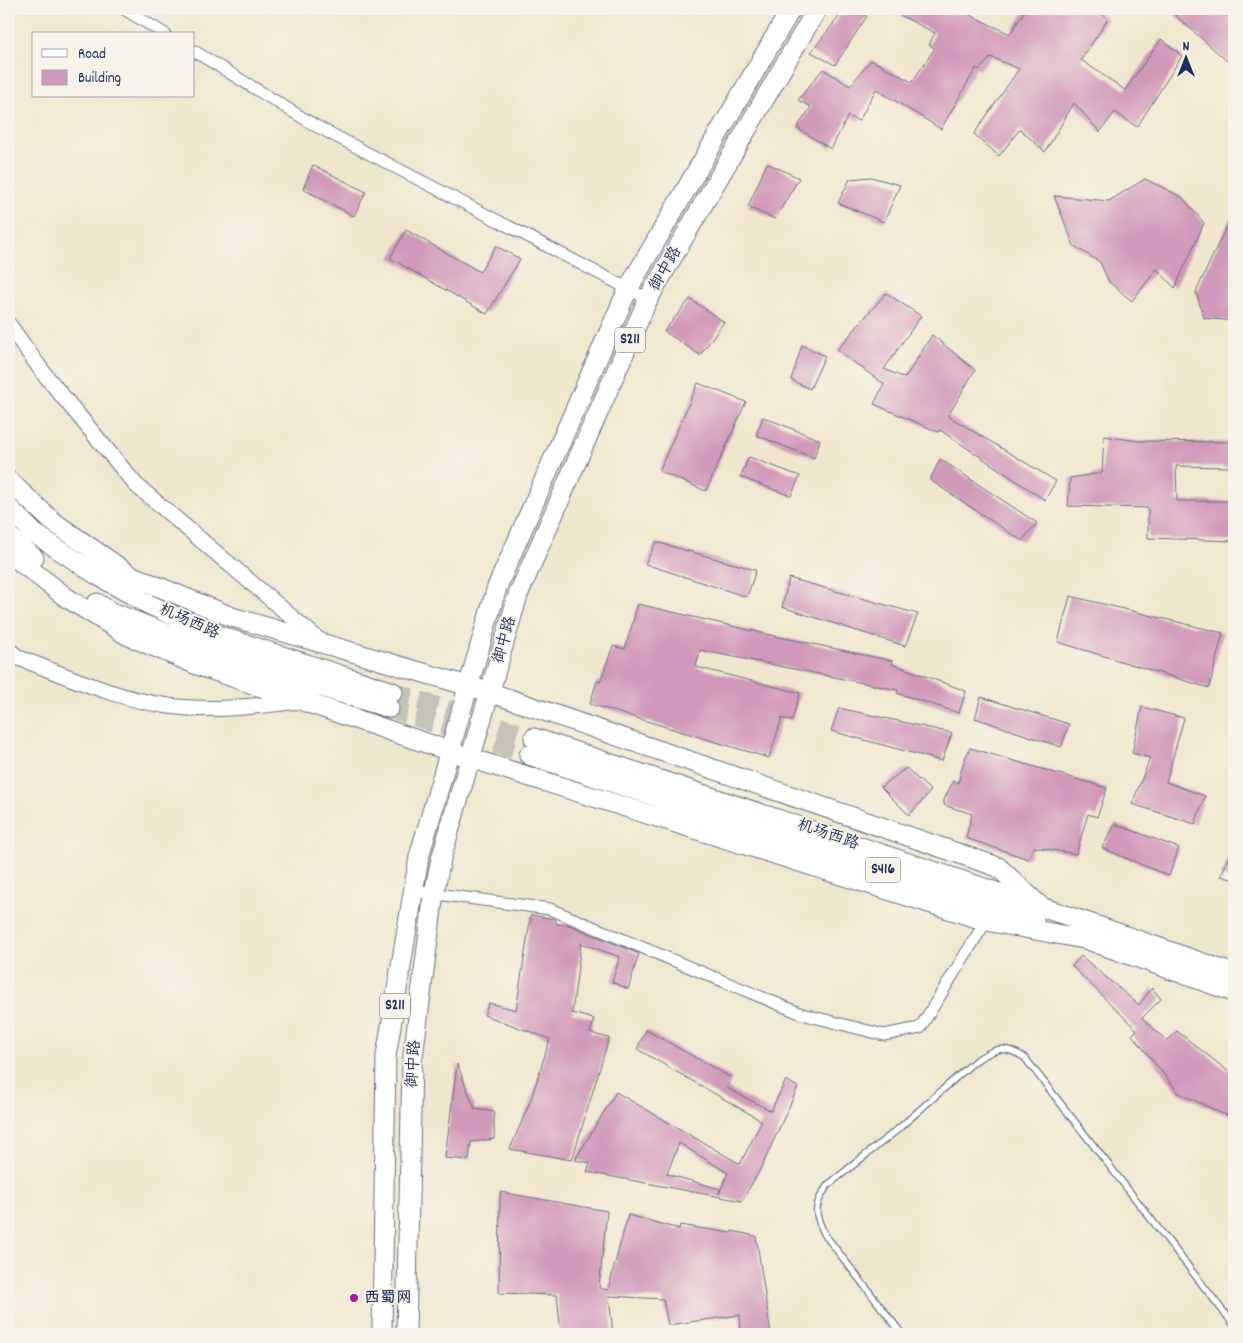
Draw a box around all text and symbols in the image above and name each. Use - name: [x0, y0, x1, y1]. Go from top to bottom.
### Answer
- legend: [32, 32, 195, 98]
- north arrow: [1160, 32, 1210, 82]
- text: N: [1183, 37, 1190, 57]
- text: Road: [78, 44, 106, 66]
- text: Building: [78, 68, 121, 90]
- street label: 御中路: [644, 242, 688, 296]
- road number: S211: [615, 328, 645, 352]
- street label: 机场西路: [155, 598, 223, 646]
- street label: 御中路: [487, 614, 523, 666]
- street label: 机场西路: [794, 814, 862, 856]
- road number: S416: [866, 858, 900, 882]
- road number: S211: [380, 994, 410, 1018]
- street label: 御中路: [401, 1039, 427, 1089]
- place label: 西蜀网: [364, 1287, 412, 1310]
- marker: 西蜀网: [348, 1292, 360, 1304]

